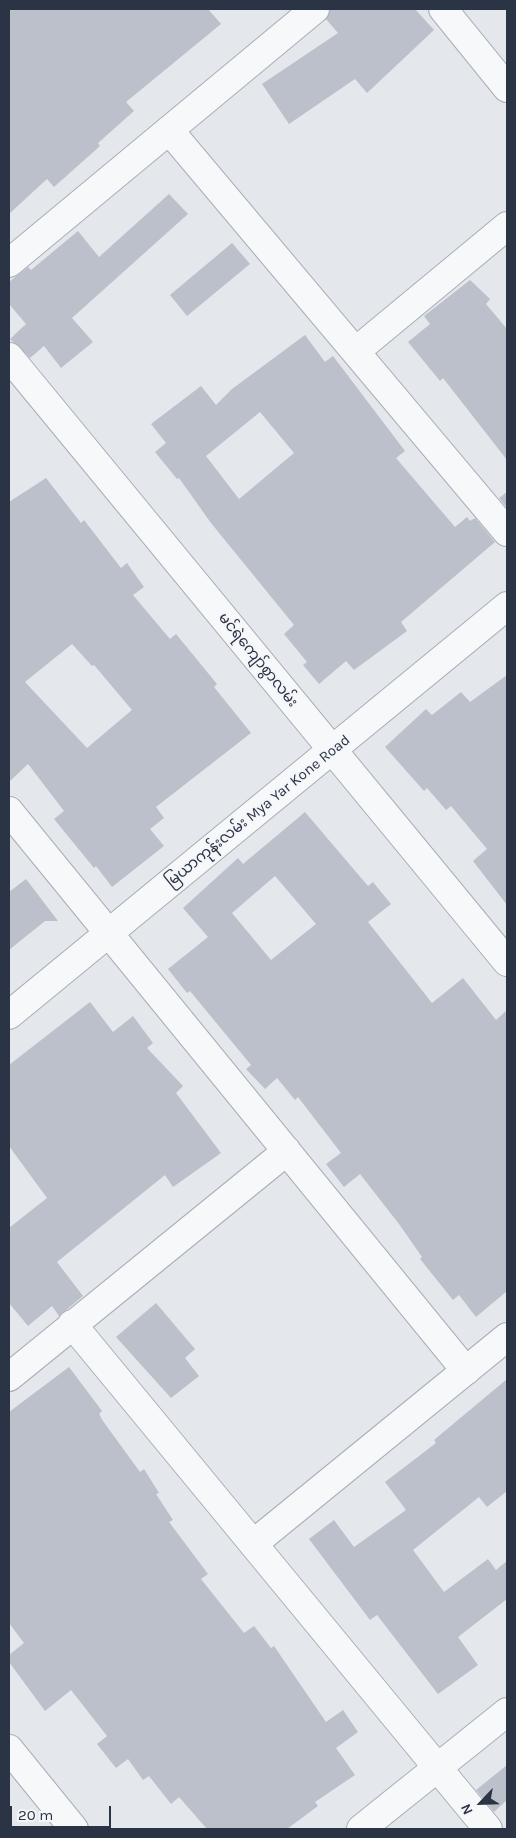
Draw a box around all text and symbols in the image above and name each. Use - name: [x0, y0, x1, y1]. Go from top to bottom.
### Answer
- street label: မင်ရဲကျော်စွာလမ်း: [214, 609, 302, 711]
- street label: မြယာကုန်းလမ်း Mya Yar Kone Road: [162, 731, 354, 891]
- north arrow: [456, 1778, 506, 1828]
- scale bar: [12, 1796, 114, 1828]
- text: N: [457, 1801, 477, 1817]
- text: 20 m: [18, 1806, 53, 1824]

